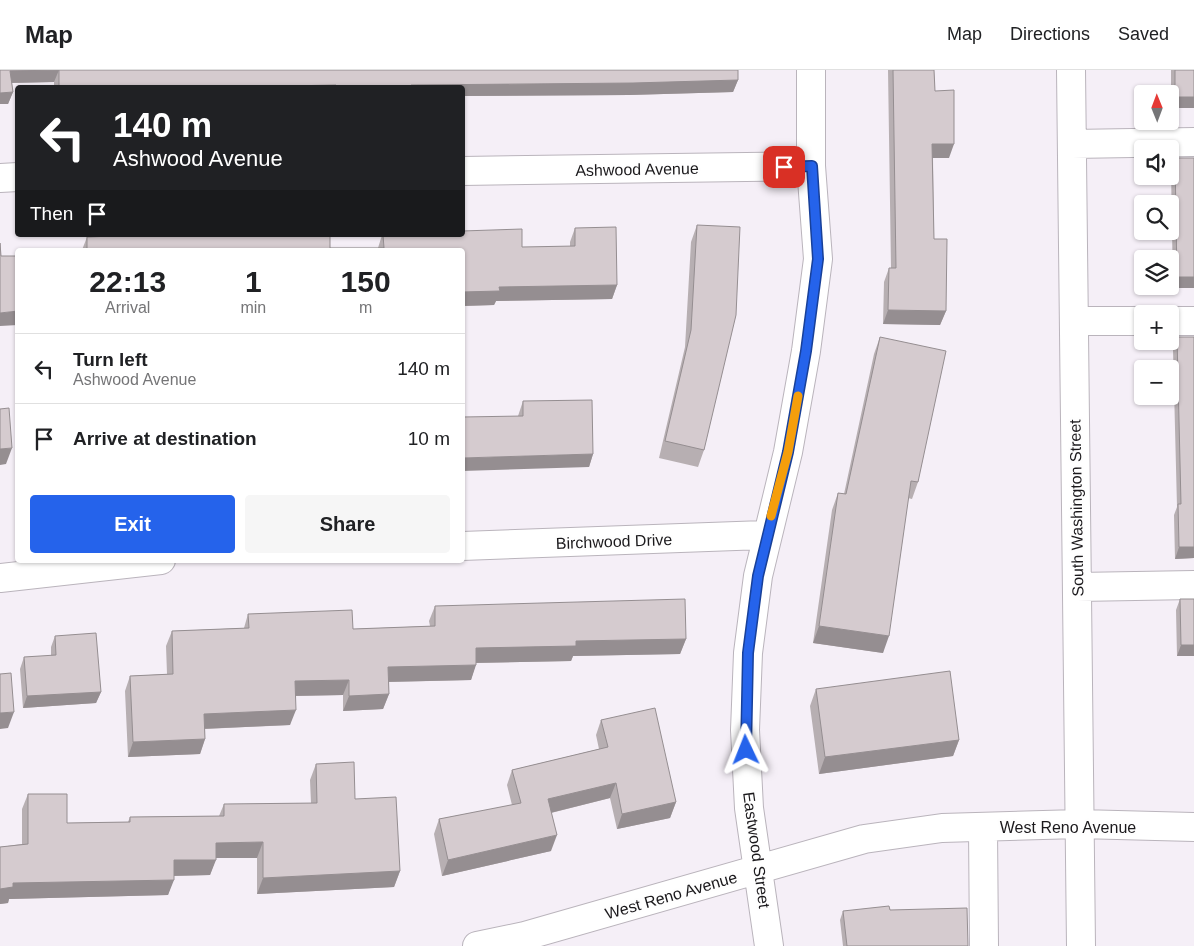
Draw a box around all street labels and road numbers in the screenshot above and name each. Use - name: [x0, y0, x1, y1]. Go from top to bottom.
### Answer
- street label: Ashwood Avenue: [575, 160, 699, 179]
- street label: South Washington Street: [1066, 419, 1087, 597]
- street label: Birchwood Drive: [556, 531, 673, 552]
- street label: Eastwood Street: [740, 791, 773, 910]
- street label: West Reno Avenue: [1000, 819, 1136, 836]
- street label: West Reno Avenue: [603, 868, 739, 922]

